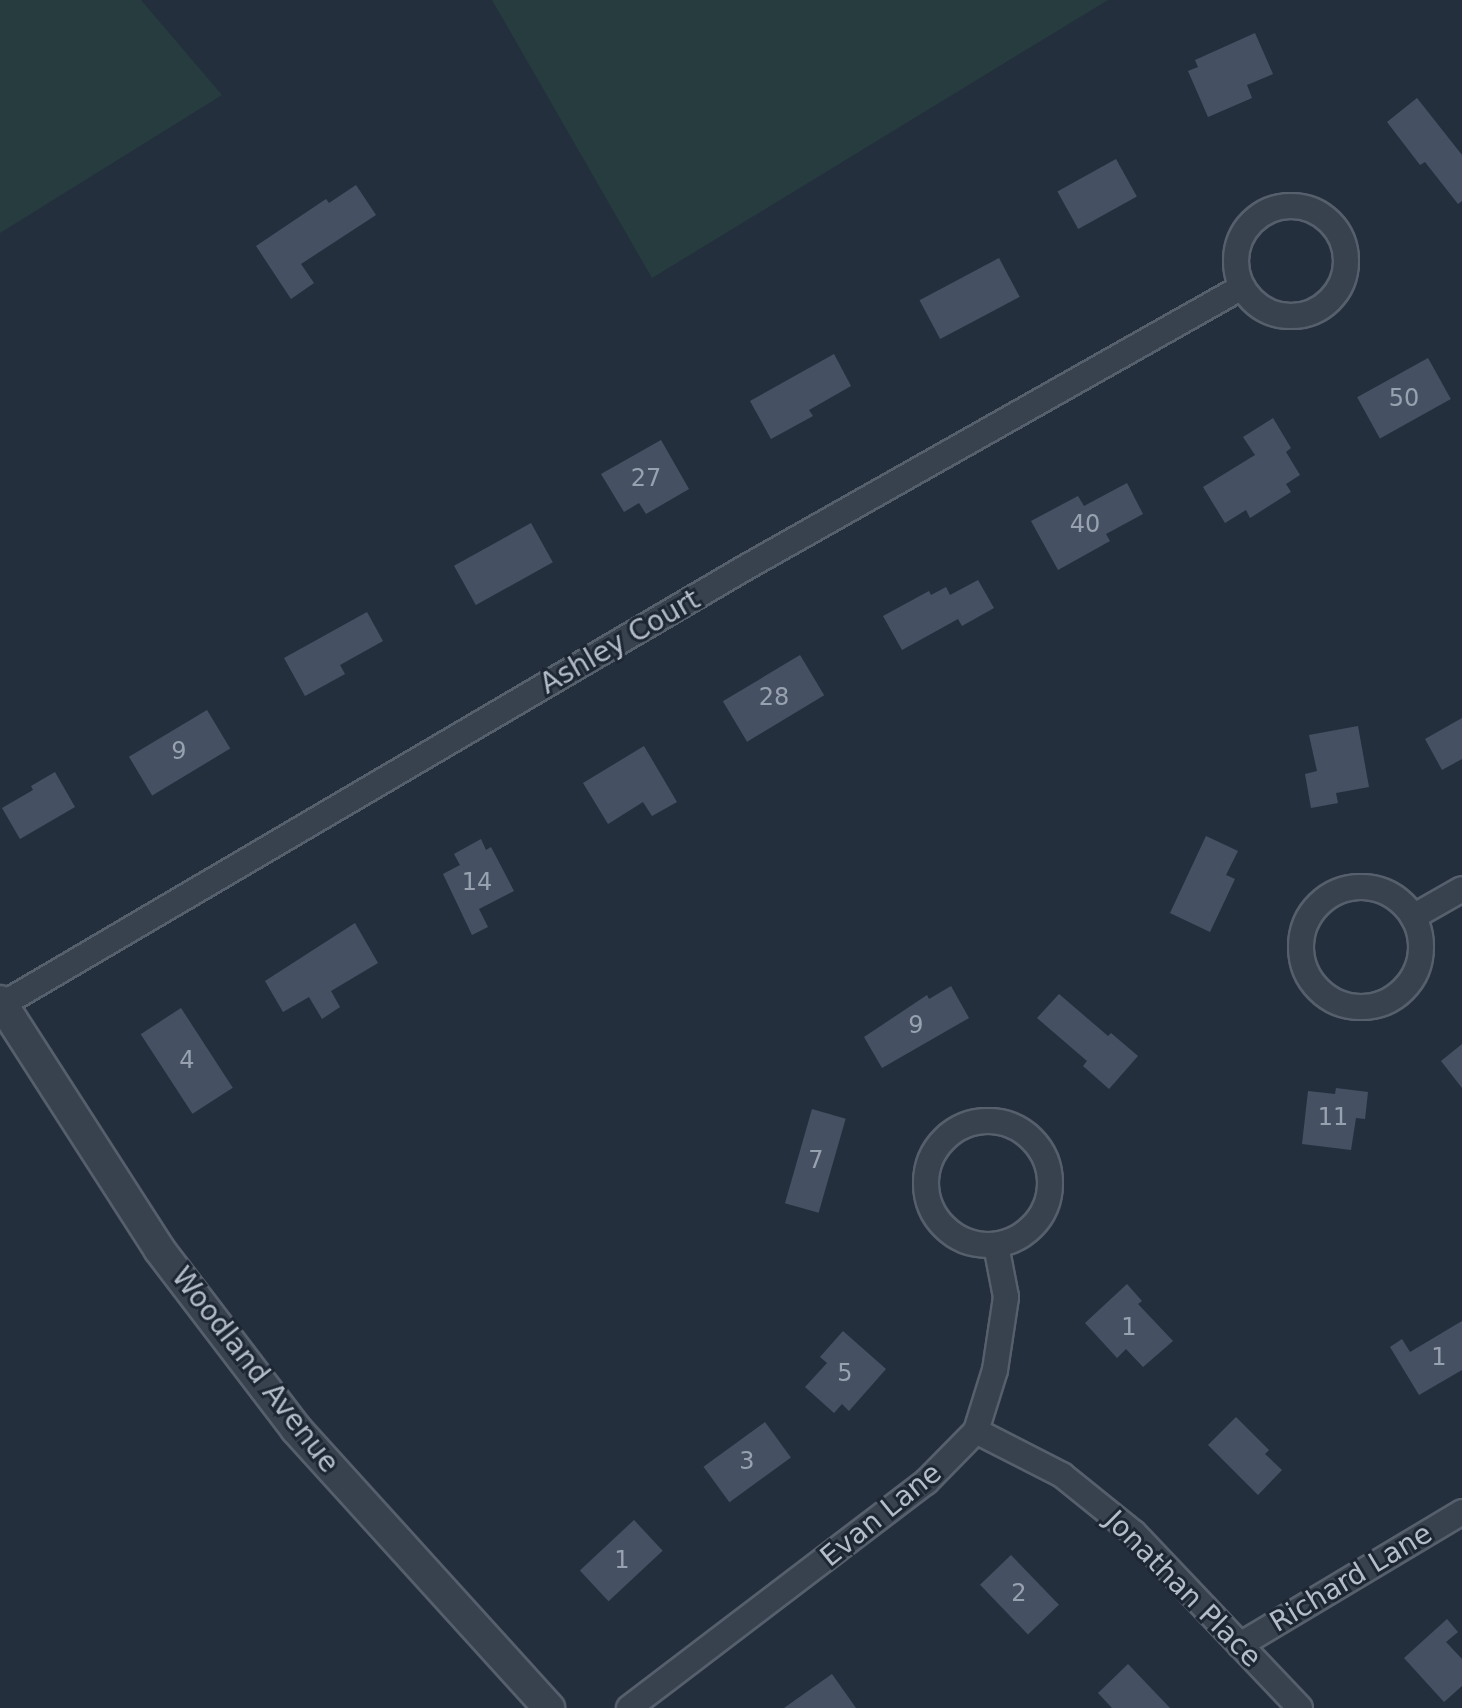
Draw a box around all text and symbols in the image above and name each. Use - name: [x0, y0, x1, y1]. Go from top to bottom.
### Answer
- house number: 50: [1389, 385, 1419, 413]
- house number: 27: [631, 465, 661, 493]
- house number: 40: [1070, 511, 1100, 539]
- street label: Ashley Court: [534, 583, 706, 701]
- house number: 28: [759, 684, 789, 712]
- house number: 9: [171, 738, 187, 766]
- house number: 14: [462, 869, 492, 897]
- house number: 9: [908, 1012, 924, 1040]
- house number: 4: [179, 1047, 195, 1075]
- house number: 11: [1318, 1104, 1348, 1132]
- house number: 7: [808, 1147, 824, 1175]
- street label: Woodland Avenue: [164, 1261, 346, 1479]
- house number: 1: [1121, 1314, 1137, 1342]
- house number: 1: [1431, 1344, 1447, 1372]
- house number: 5: [837, 1360, 853, 1388]
- house number: 3: [739, 1448, 755, 1476]
- street label: Evan Lane: [814, 1456, 948, 1574]
- street label: Jonathan Place: [1098, 1504, 1268, 1674]
- street label: Richard Lane: [1264, 1516, 1438, 1640]
- house number: 1: [614, 1547, 630, 1575]
- house number: 2: [1011, 1580, 1027, 1608]

